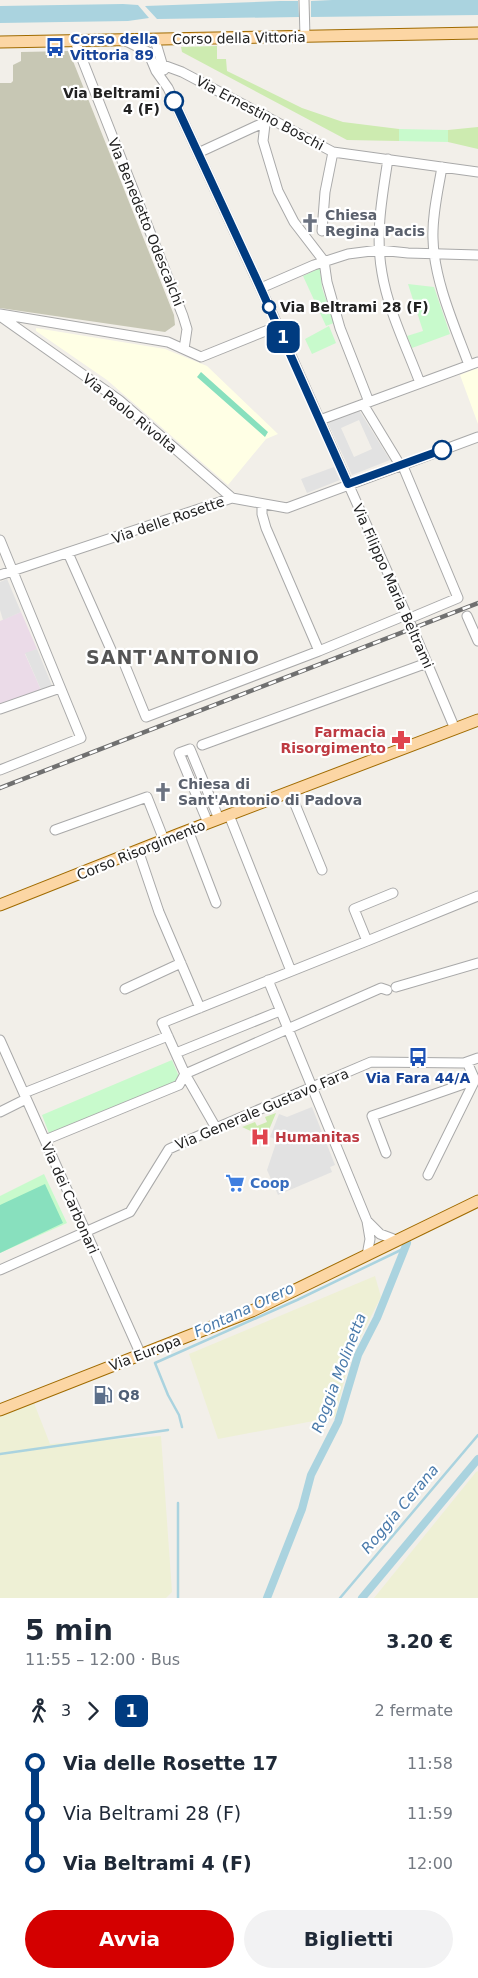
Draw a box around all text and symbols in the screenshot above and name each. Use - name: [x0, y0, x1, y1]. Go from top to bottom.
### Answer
- street label: Corso della Vittoria: [172, 29, 306, 47]
- place label: Corso della Vittoria 89: [70, 31, 158, 63]
- bus stop icon: Corso della Vittoria 89: [44, 36, 66, 58]
- street label: Via Ernestino Boschi: [193, 72, 327, 154]
- place label: Via Beltrami 4 (F): [63, 85, 160, 117]
- marker: Via Beltrami 4 (F): [164, 91, 184, 111]
- street label: Via Benedetto Odescalchi: [105, 136, 187, 308]
- place label: Chiesa Regina Pacis: [325, 207, 425, 239]
- church icon: Chiesa Regina Pacis: [299, 212, 321, 234]
- place label: Via Beltrami 28 (F): [280, 299, 429, 315]
- marker: Via Beltrami 28 (F): [262, 300, 276, 314]
- line badge: 1: [267, 321, 299, 353]
- text: 1: [277, 326, 289, 347]
- street label: Via Paolo Rivolta: [80, 370, 180, 456]
- unlabelled marker: [432, 440, 452, 460]
- street label: Via delle Rosette: [110, 493, 226, 547]
- street label: Via Filippo Maria Beltrami: [349, 501, 437, 671]
- district label: SANT'ANTONIO: [86, 646, 260, 668]
- place label: Farmacia Risorgimento: [280, 724, 386, 756]
- pharmacy icon: Farmacia Risorgimento: [390, 729, 412, 751]
- place label: Chiesa di Sant'Antonio di Padova: [178, 776, 362, 808]
- church icon: Chiesa di Sant'Antonio di Padova: [152, 781, 174, 803]
- street label: Corso Risorgimento: [74, 817, 208, 883]
- bus stop icon: Via Fara 44/A: [407, 1046, 429, 1068]
- street label: Via Generale Gustavo Fara: [173, 1065, 351, 1153]
- place label: Via Fara 44/A: [366, 1070, 470, 1086]
- hospital icon: Humanitas: [249, 1126, 271, 1148]
- place label: Humanitas: [275, 1129, 360, 1145]
- street label: Via dei Carbonari: [38, 1140, 102, 1256]
- supermarket icon: Coop: [224, 1172, 246, 1194]
- place label: Coop: [250, 1175, 290, 1191]
- water label: Fontana Orero: [191, 1279, 297, 1341]
- water label: Roggia Molinetta: [308, 1311, 370, 1435]
- street label: Via Europa: [107, 1332, 183, 1374]
- fuel station icon: Q8: [92, 1384, 114, 1406]
- place label: Q8: [118, 1387, 140, 1403]
- water label: Roggia Cerana: [358, 1461, 442, 1557]
- text: 5 min: [25, 1614, 113, 1647]
- text: 3.20 €: [386, 1630, 453, 1652]
- text: 11:55 – 12:00 · Bus: [25, 1650, 180, 1669]
- icon: walk: [25, 1697, 53, 1725]
- icon: forward: [79, 1697, 107, 1725]
- text: 1: [125, 1700, 138, 1721]
- text: 3: [61, 1701, 71, 1720]
- text: 2 fermate: [374, 1701, 453, 1720]
- text: Via delle Rosette 17: [63, 1752, 278, 1774]
- text: 11:58: [407, 1754, 453, 1773]
- text: Via Beltrami 28 (F): [63, 1802, 241, 1824]
- text: 11:59: [407, 1804, 453, 1823]
- text: Via Beltrami 4 (F): [63, 1852, 252, 1874]
- text: 12:00: [407, 1854, 453, 1873]
- button: Avvia: [25, 1910, 234, 1968]
- button: Biglietti: [244, 1910, 453, 1968]

